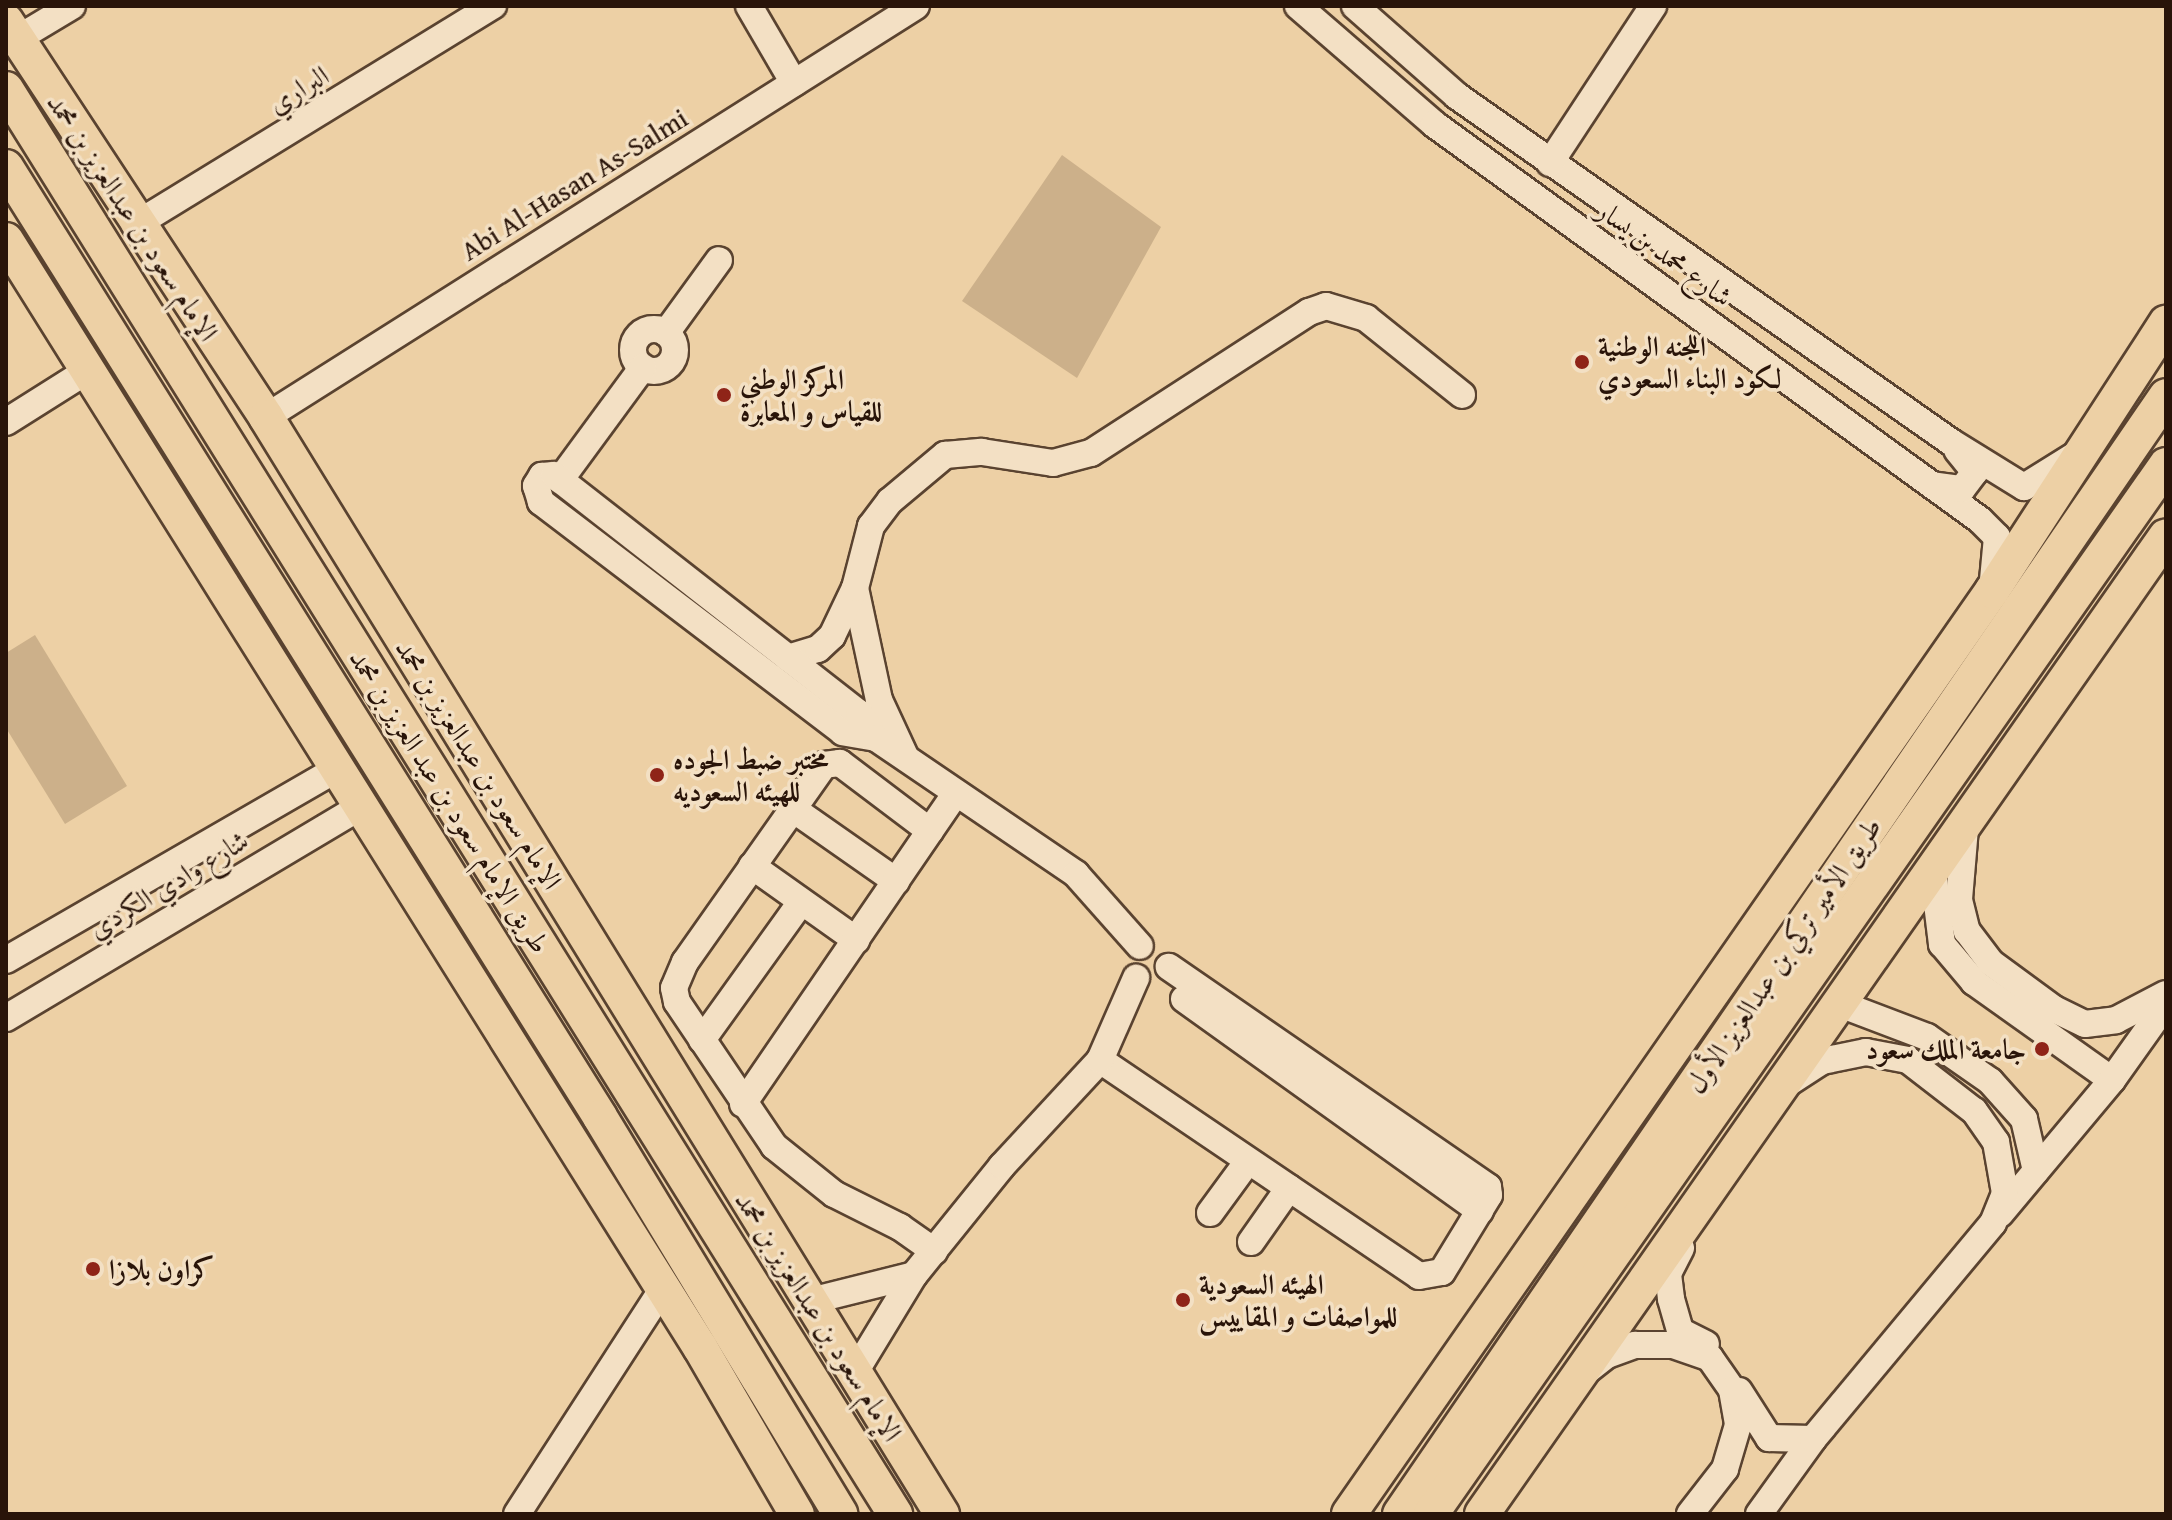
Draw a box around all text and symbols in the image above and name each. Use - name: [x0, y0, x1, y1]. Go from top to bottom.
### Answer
- street label: البراري: [261, 58, 335, 120]
- street label: الإمام سعود بن عبدالعزيز بن محمد: [40, 87, 226, 347]
- street label: Abi Al-Hasan As-Salmi: [454, 101, 694, 267]
- street label: شارع محمد بن يسار: [1591, 193, 1739, 313]
- place label: اللجنه الوطنية لكود البناء السعودي: [1598, 329, 1782, 395]
- marker: اللجنه الوطنية لكود البناء السعودي: [1573, 353, 1591, 371]
- place label: المركز الوطني للقياس و المعابرة: [740, 362, 882, 428]
- marker: المركز الوطني للقياس و المعابرة: [715, 386, 733, 404]
- street label: الإمام سعود بن عبدالعزيز بن محمد: [388, 633, 570, 895]
- street label: طريق الإمام سعود بن عبد العزيز بن محمد: [342, 643, 558, 959]
- place label: مختبر ضبط الجوده للهيئه السعوديه: [673, 742, 828, 808]
- marker: مختبر ضبط الجوده للهيئه السعوديه: [648, 766, 666, 784]
- street label: طريق الأمير تركي بن عبدالعزيز الأول: [1678, 811, 1888, 1099]
- street label: شارع وادي الكردي: [82, 823, 254, 945]
- place label: جامعة الملك سعود: [1866, 1032, 2026, 1066]
- marker: جامعة الملك سعود: [2033, 1040, 2051, 1058]
- street label: الإمام سعود بن عبدالعزيز بن محمد: [728, 1185, 910, 1447]
- place label: كراون بلازا: [109, 1252, 214, 1286]
- marker: كراون بلازا: [84, 1260, 102, 1278]
- place label: الهيئه السعودية للمواصفات و المقاييس: [1199, 1267, 1397, 1333]
- marker: الهيئه السعودية للمواصفات و المقاييس: [1174, 1291, 1192, 1309]

